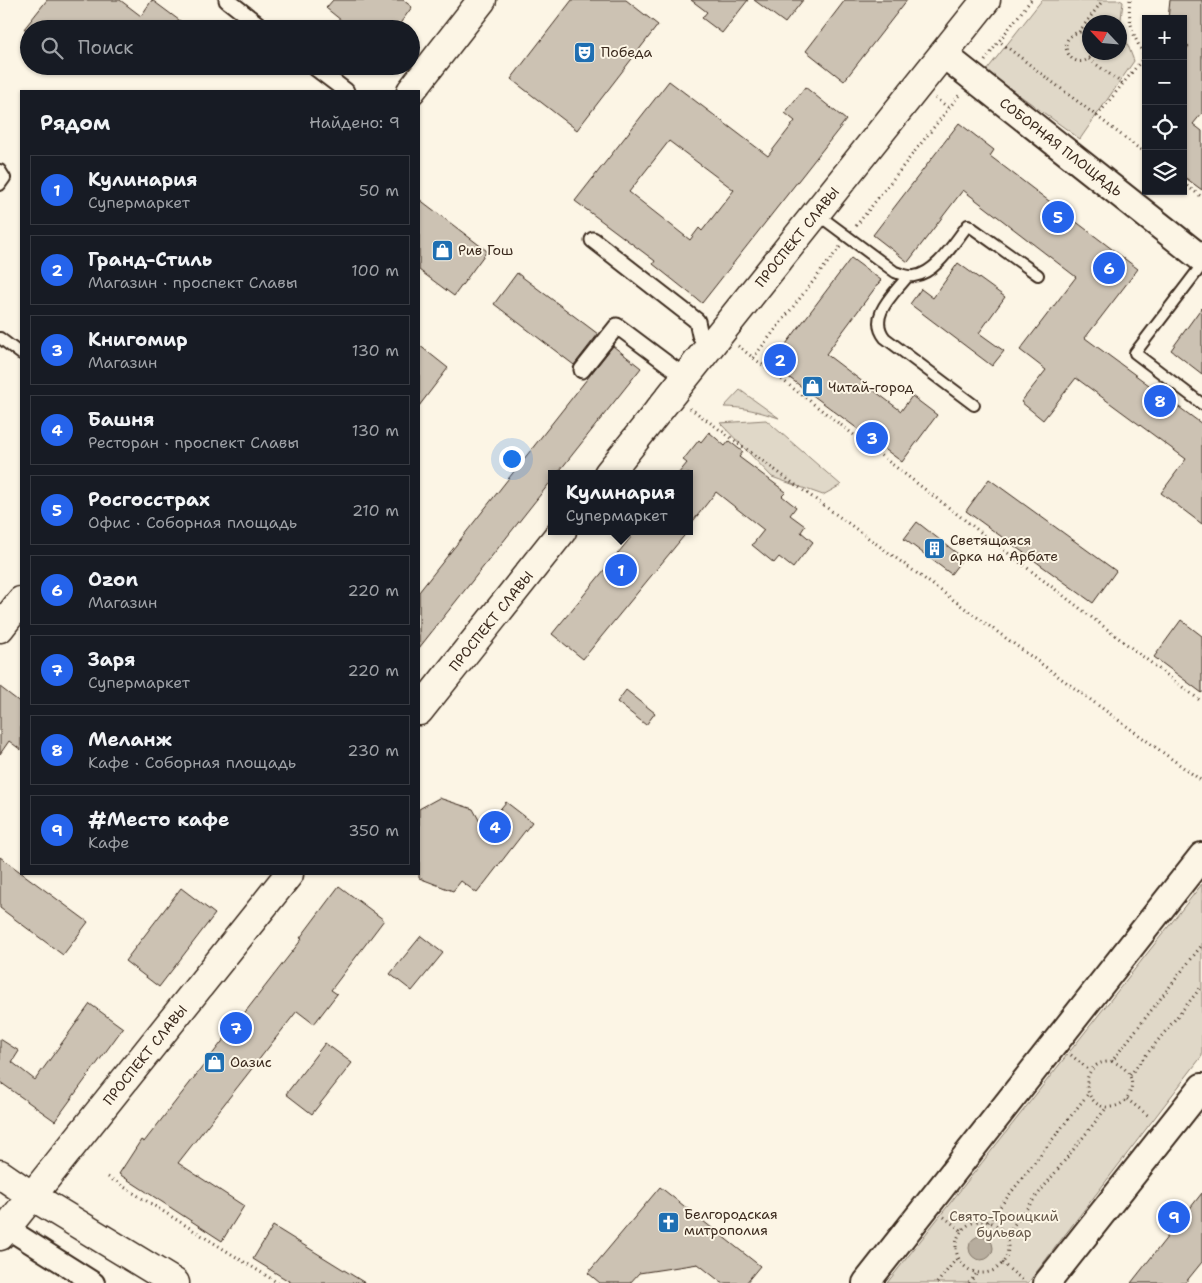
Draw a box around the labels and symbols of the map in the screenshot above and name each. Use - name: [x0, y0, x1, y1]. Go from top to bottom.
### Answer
- north arrow: [1082, 15, 1127, 60]
- theatre icon: Победа: [573, 40, 597, 64]
- place label: Победа: [601, 43, 652, 61]
- street label: СОБОРНАЯ ПЛОЩАДЬ: [996, 93, 1126, 201]
- street label: ПРОСПЕКТ СЛАВЫ: [751, 183, 843, 291]
- pin: 5: [1042, 198, 1074, 236]
- shop icon: Рив Гош: [430, 238, 454, 262]
- place label: Рив Гош: [458, 241, 513, 259]
- pin: 6: [1093, 249, 1125, 287]
- pin: 2: [764, 341, 796, 379]
- shop icon: Читай-город: [800, 375, 824, 399]
- place label: Читай-город: [828, 378, 914, 396]
- pin: 8: [1144, 382, 1176, 420]
- pin: 3: [856, 419, 888, 457]
- your location: [499, 446, 525, 472]
- place label: Светящаяся арка на Арбате: [950, 531, 1058, 565]
- building icon: Светящаяся арка на Арбате: [922, 536, 946, 560]
- pin: 1: [605, 551, 637, 589]
- street label: ПРОСПЕКТ СЛАВЫ: [445, 567, 537, 675]
- pin: 4: [479, 808, 511, 846]
- street label: ПРОСПЕКТ СЛАВЫ: [99, 1001, 191, 1109]
- pin: 7: [220, 1009, 252, 1047]
- shop icon: Оазис: [202, 1050, 226, 1074]
- place label: Оазис: [230, 1053, 272, 1071]
- pin: 9: [1158, 1198, 1190, 1236]
- place label: Белгородская митрополия: [684, 1205, 778, 1239]
- park label: Свято-Троицкий бульвар: [949, 1207, 1059, 1241]
- church icon: Белгородская митрополия: [656, 1210, 680, 1234]

